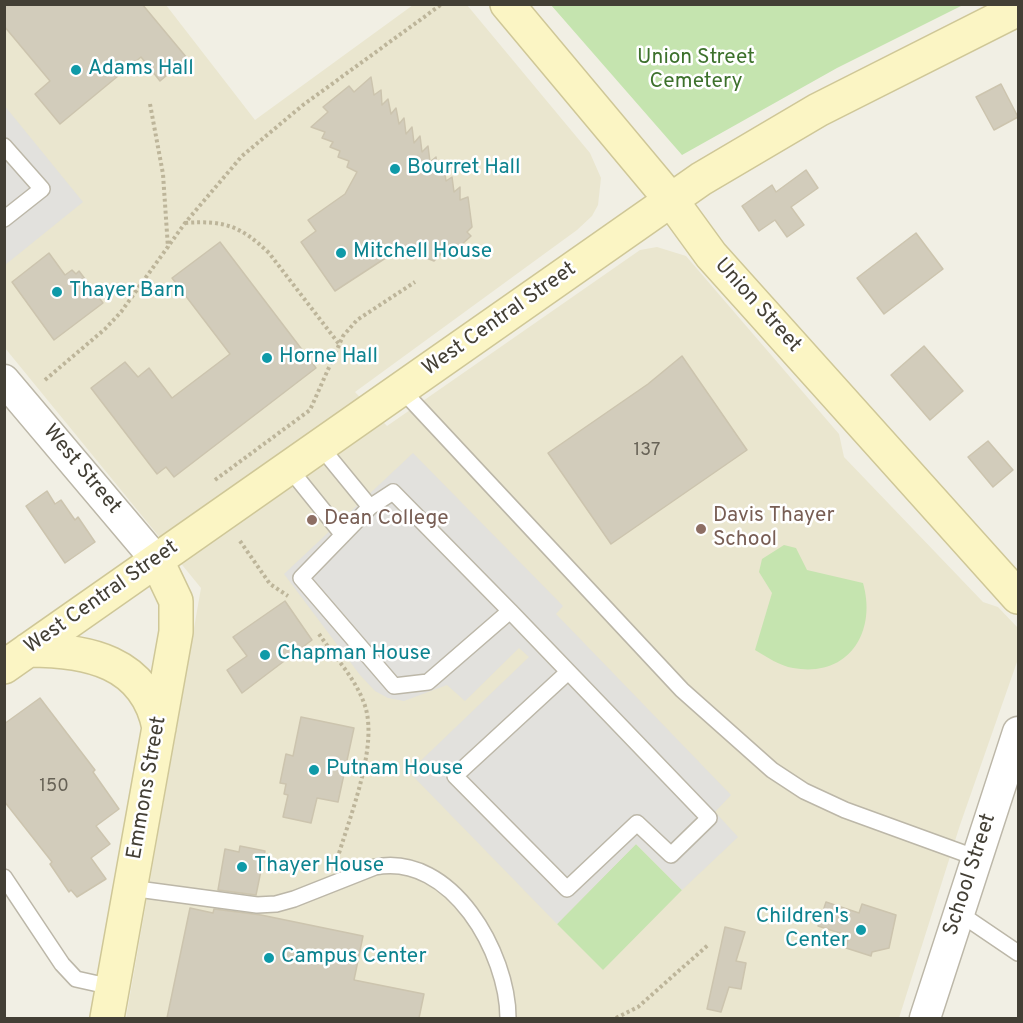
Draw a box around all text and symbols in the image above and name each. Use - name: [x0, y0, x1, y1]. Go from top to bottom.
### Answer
- park label: Union Street Cemetery: [637, 46, 755, 96]
- place label: Adams Hall: [88, 57, 194, 83]
- marker: Adams Hall: [69, 63, 83, 77]
- place label: Bourret Hall: [407, 156, 520, 182]
- marker: Bourret Hall: [388, 162, 402, 176]
- place label: Mitchell House: [353, 240, 492, 266]
- marker: Mitchell House: [334, 246, 348, 260]
- street label: Union Street: [708, 254, 806, 358]
- street label: West Central Street: [418, 258, 582, 382]
- place label: Thayer Barn: [69, 279, 185, 305]
- marker: Thayer Barn: [50, 285, 64, 299]
- place label: Horne Hall: [279, 345, 378, 371]
- marker: Horne Hall: [260, 351, 274, 365]
- street label: West Street: [36, 420, 126, 520]
- house number: 137: [634, 440, 660, 462]
- place label: Davis Thayer School: [713, 504, 835, 554]
- place label: Dean College: [324, 507, 448, 533]
- marker: Dean College: [305, 513, 319, 527]
- marker: Davis Thayer School: [694, 522, 708, 536]
- street label: West Central Street: [20, 536, 184, 660]
- place label: Chapman House: [277, 642, 431, 668]
- marker: Chapman House: [258, 648, 272, 662]
- street label: Emmons Street: [123, 715, 173, 861]
- place label: Putnam House: [326, 757, 463, 783]
- marker: Putnam House: [307, 763, 321, 777]
- house number: 150: [39, 776, 69, 798]
- street label: School Street: [939, 811, 1003, 939]
- place label: Thayer House: [254, 854, 384, 880]
- marker: Thayer House: [235, 860, 249, 874]
- place label: Children's Center: [756, 905, 849, 955]
- marker: Children's Center: [854, 923, 868, 937]
- place label: Campus Center: [281, 945, 427, 971]
- marker: Campus Center: [262, 951, 276, 965]

